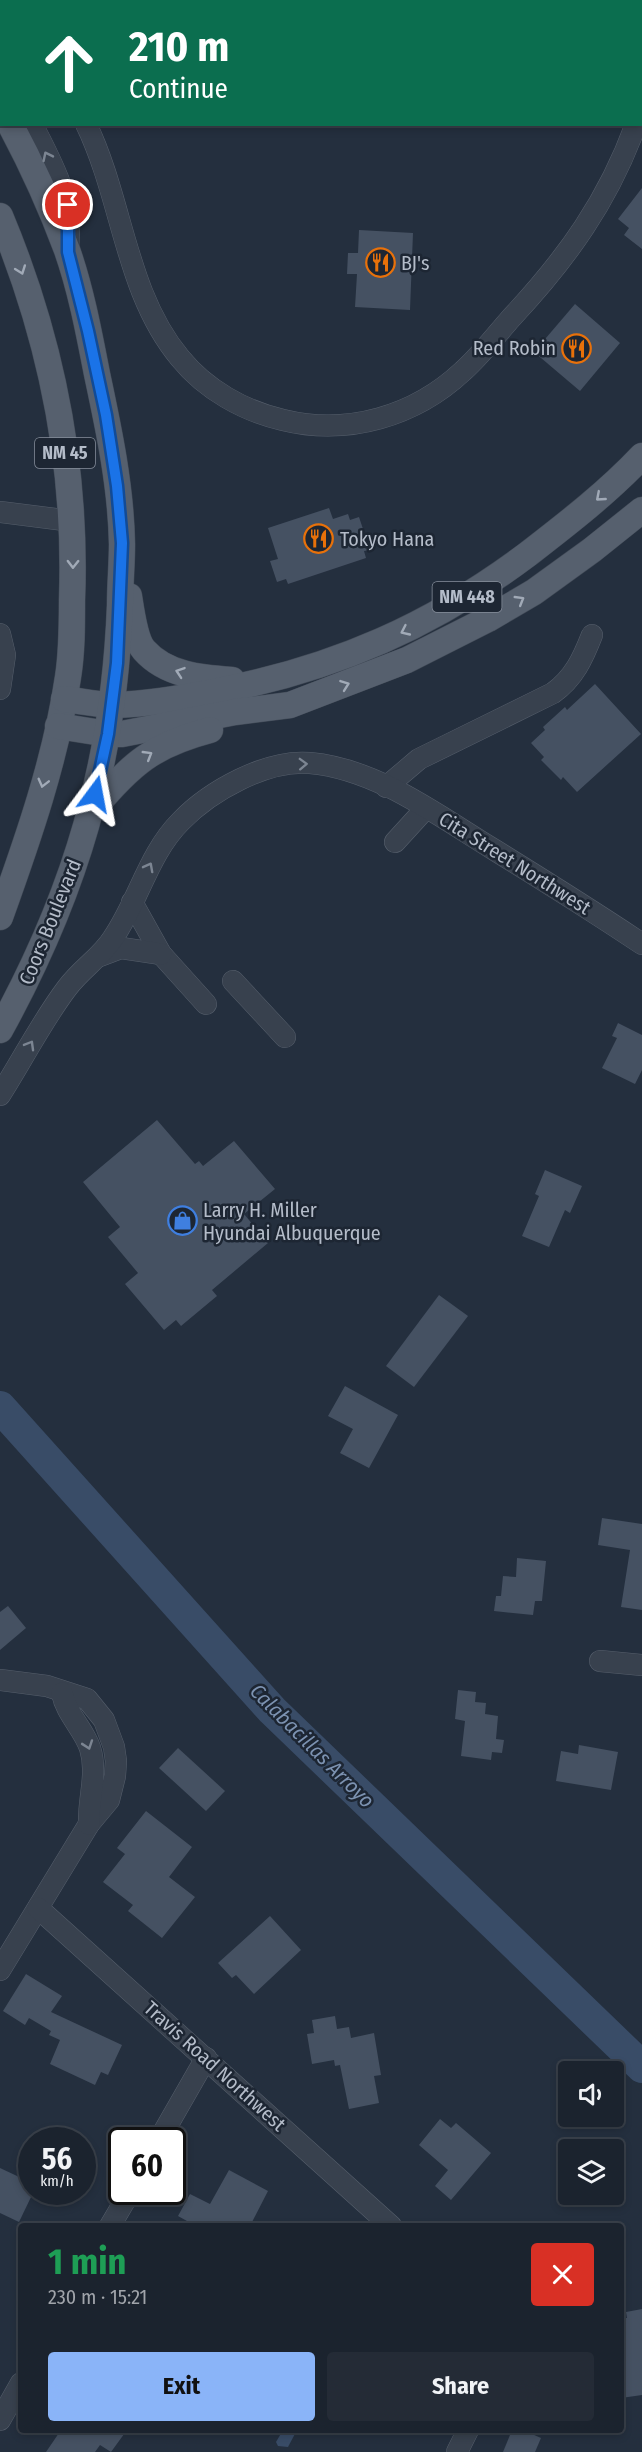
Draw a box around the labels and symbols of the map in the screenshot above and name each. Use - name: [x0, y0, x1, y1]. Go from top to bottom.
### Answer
- one-way arrow: [43, 151, 55, 162]
- pin: [42, 179, 93, 230]
- restaurant icon: BJ's: [364, 247, 396, 279]
- place label: BJ's: [401, 251, 429, 275]
- one-way arrow: [14, 264, 27, 275]
- restaurant icon: Red Robin: [561, 332, 593, 364]
- place label: Red Robin: [473, 336, 556, 360]
- road number: NM 45: [35, 438, 95, 468]
- one-way arrow: [596, 490, 607, 501]
- restaurant icon: Tokyo Hana: [303, 523, 335, 555]
- place label: Tokyo Hana: [340, 527, 434, 551]
- one-way arrow: [67, 560, 80, 569]
- road number: NM 448: [432, 582, 502, 612]
- one-way arrow: [514, 595, 524, 607]
- one-way arrow: [401, 623, 412, 635]
- one-way arrow: [176, 667, 186, 679]
- one-way arrow: [339, 680, 350, 692]
- one-way arrow: [142, 751, 152, 763]
- one-way arrow: [299, 758, 308, 770]
- position arrow: [63, 762, 127, 826]
- one-way arrow: [38, 778, 51, 788]
- street label: Cita Street Northwest: [435, 807, 596, 920]
- street label: Coors Boulevard: [14, 856, 86, 988]
- one-way arrow: [142, 863, 153, 873]
- one-way arrow: [23, 1041, 34, 1051]
- place label: Larry H. Miller Hyundai Albuquerque: [203, 1198, 381, 1245]
- shop icon: Larry H. Miller Hyundai Albuquerque: [166, 1205, 198, 1237]
- water label: Calabacillas Arroyo: [244, 1678, 380, 1814]
- one-way arrow: [80, 1739, 93, 1749]
- street label: Travis Road Northwest: [139, 1996, 291, 2136]
- speed limit sign: 60: [108, 2127, 186, 2205]

